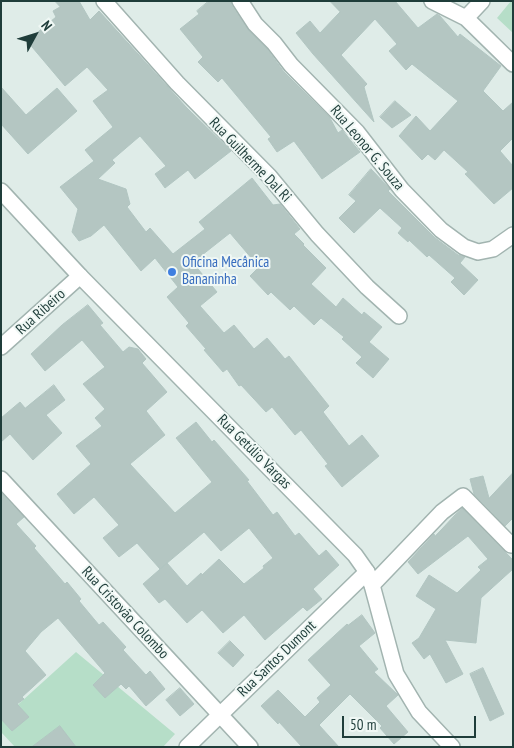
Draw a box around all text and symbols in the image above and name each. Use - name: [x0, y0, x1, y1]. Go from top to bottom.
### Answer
- north arrow: [10, 10, 60, 60]
- text: N: [37, 17, 56, 34]
- street label: Rua Leonor G. Souza: [326, 102, 408, 194]
- street label: Rua Guilherme Dal Ri: [205, 114, 295, 206]
- place label: Oficina Mecânica Bananinha: [182, 254, 269, 289]
- marker: Oficina Mecânica Bananinha: [166, 266, 178, 278]
- street label: Rua Ribeiro: [13, 285, 69, 339]
- street label: Rua Getúlio Vargas: [213, 411, 295, 493]
- street label: Rua Cristovão Colombo: [78, 563, 172, 663]
- street label: Rua Santos Dumont: [234, 617, 320, 701]
- scale bar: [344, 706, 478, 738]
- text: 50 m: [350, 715, 376, 734]

